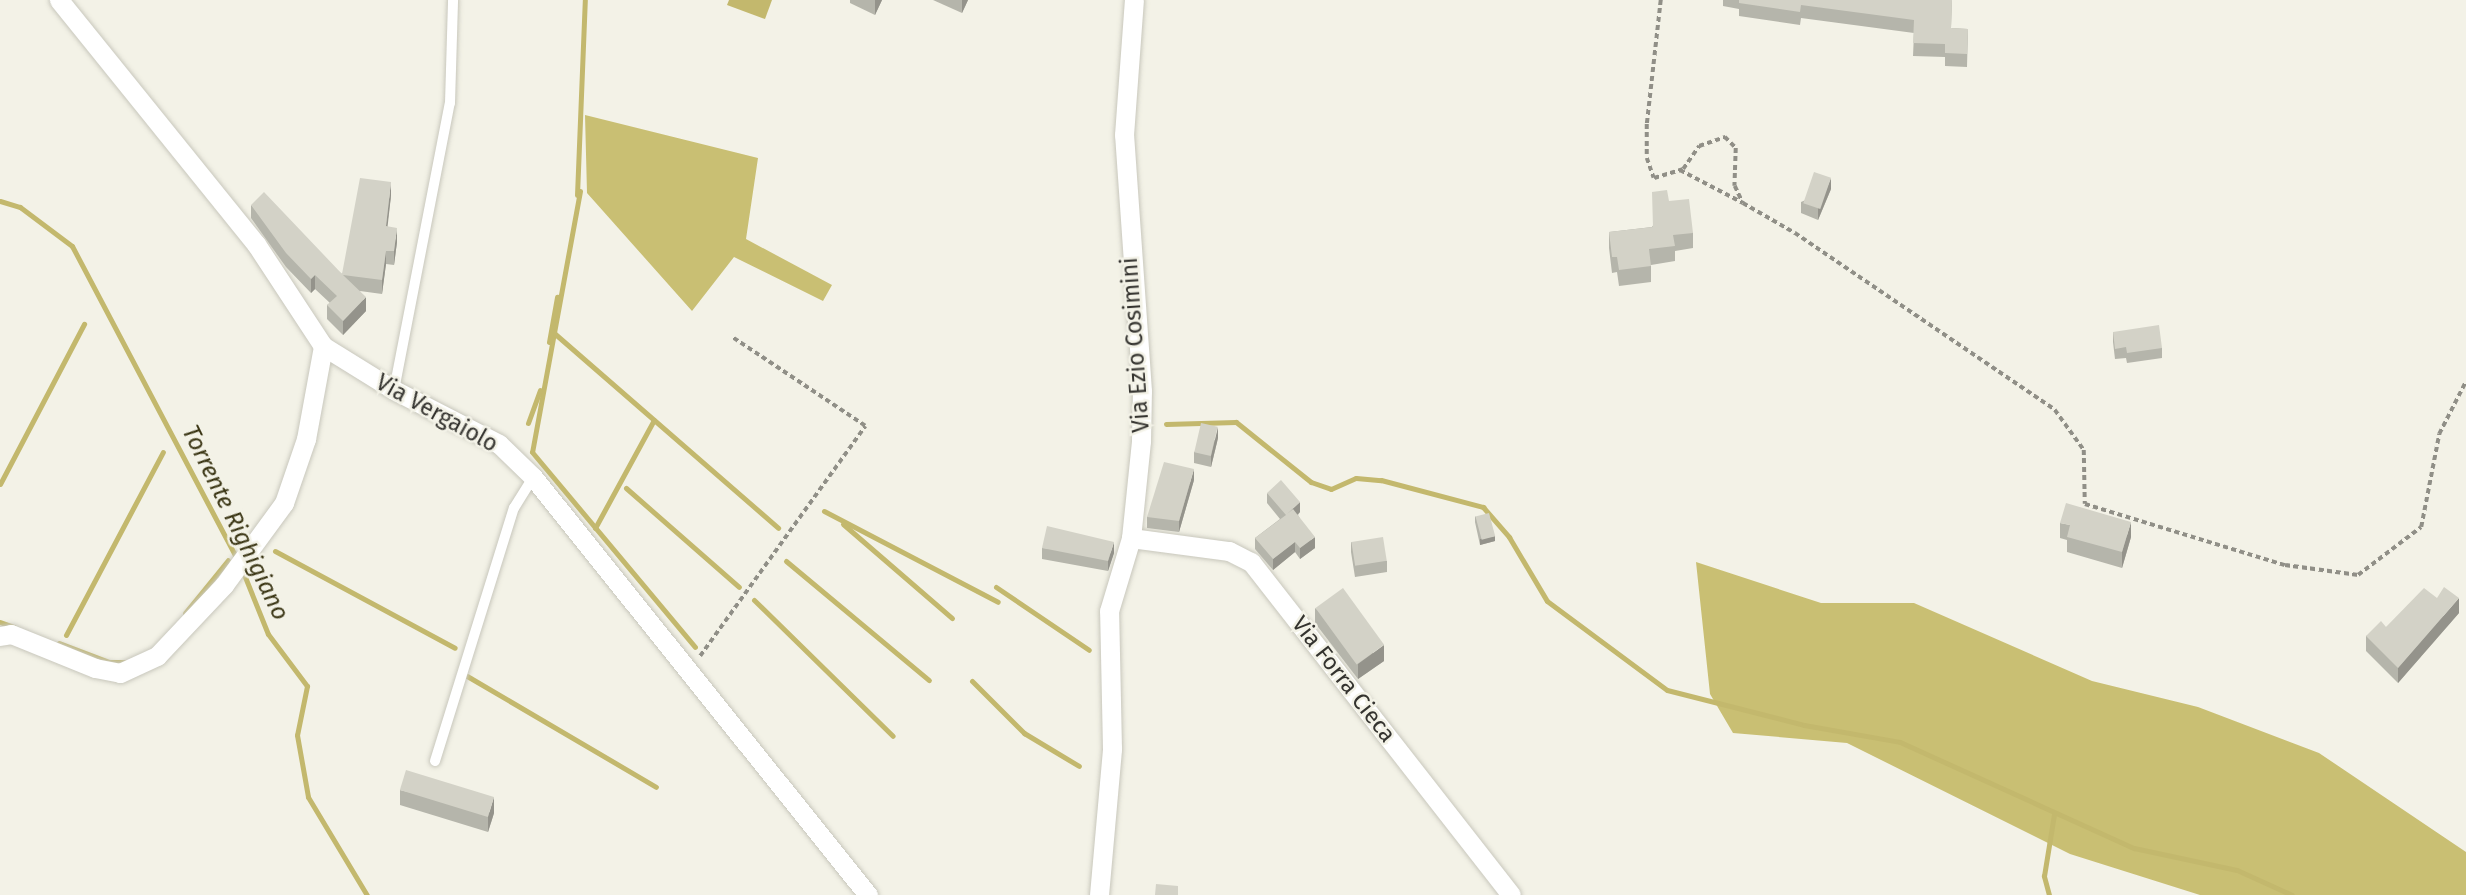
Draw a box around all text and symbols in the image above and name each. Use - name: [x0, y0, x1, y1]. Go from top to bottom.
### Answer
- street label: Via Ezio Cosimini: [1115, 257, 1155, 433]
- street label: Via Vergaiolo: [371, 368, 503, 458]
- water label: Torrente Righigiano: [175, 421, 295, 625]
- street label: Via Forra Cieca: [1286, 610, 1402, 748]

